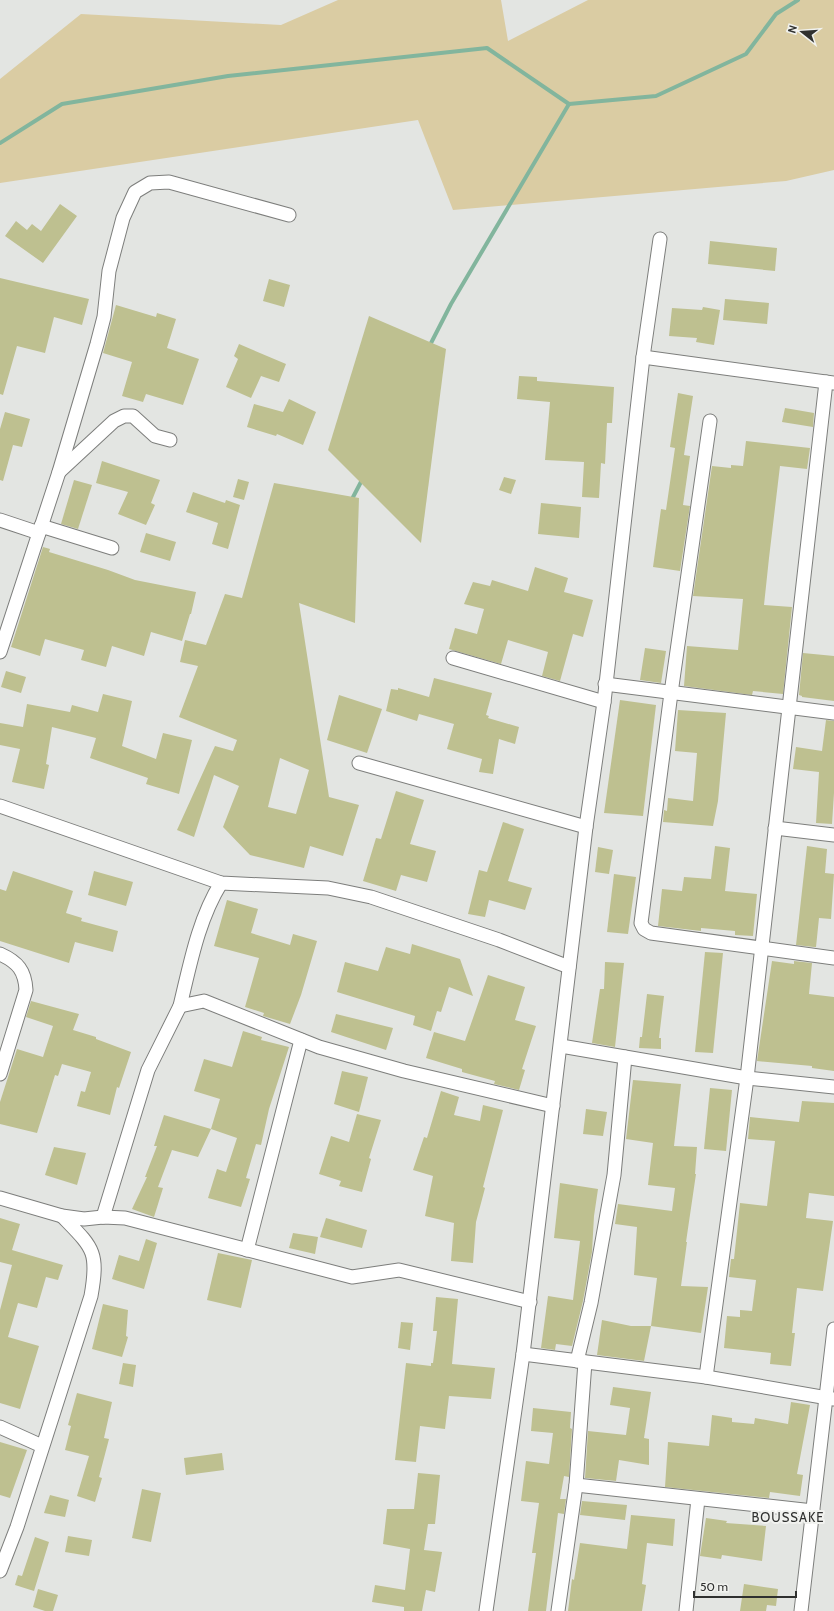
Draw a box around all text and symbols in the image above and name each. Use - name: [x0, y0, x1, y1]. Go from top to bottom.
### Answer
- north arrow: [782, 12, 822, 52]
- text: N: [785, 23, 800, 35]
- district label: BOUSSAKE: [752, 1509, 824, 1525]
- scale bar: [694, 1573, 796, 1599]
- text: 50 m: [700, 1579, 728, 1594]

